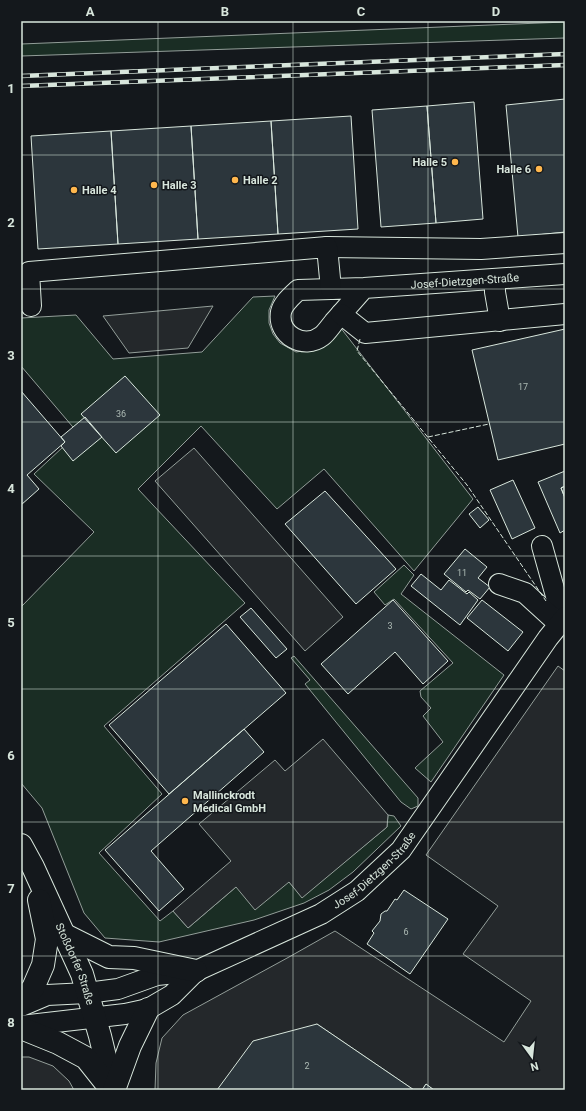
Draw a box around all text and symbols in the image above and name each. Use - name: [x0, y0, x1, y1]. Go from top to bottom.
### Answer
- text: A: [86, 4, 95, 19]
- text: B: [221, 4, 229, 19]
- text: C: [357, 4, 366, 19]
- text: D: [492, 4, 500, 19]
- text: 1: [7, 81, 15, 96]
- place label: Halle 5: [413, 156, 447, 169]
- marker: Halle 5: [450, 157, 460, 167]
- place label: Halle 6: [497, 163, 531, 176]
- marker: Halle 6: [534, 164, 544, 174]
- place label: Halle 2: [243, 174, 277, 187]
- marker: Halle 2: [230, 175, 240, 185]
- place label: Halle 3: [162, 179, 196, 192]
- marker: Halle 3: [149, 180, 159, 190]
- place label: Halle 4: [82, 184, 117, 197]
- marker: Halle 4: [69, 185, 79, 195]
- text: 2: [7, 215, 15, 230]
- street label: Josef-Dietzgen-Straße: [410, 271, 520, 292]
- text: 3: [7, 348, 15, 363]
- house number: 17: [518, 382, 528, 392]
- house number: 36: [116, 409, 126, 419]
- text: 4: [7, 481, 15, 496]
- house number: 11: [457, 568, 467, 578]
- text: 5: [7, 615, 15, 630]
- house number: 3: [387, 621, 393, 631]
- text: 6: [7, 748, 15, 763]
- place label: Mallinckrodt Medical GmbH: [193, 789, 266, 815]
- marker: Mallinckrodt Medical GmbH: [180, 796, 190, 806]
- street label: Josef-Dietzgen-Straße: [330, 829, 419, 912]
- text: 7: [7, 881, 15, 896]
- street label: Stoßdorfer Straße: [53, 921, 97, 1007]
- house number: 6: [403, 927, 409, 937]
- text: 8: [7, 1015, 15, 1030]
- north arrow: [512, 1037, 552, 1077]
- text: N: [529, 1059, 540, 1074]
- house number: 2: [304, 1061, 310, 1071]

